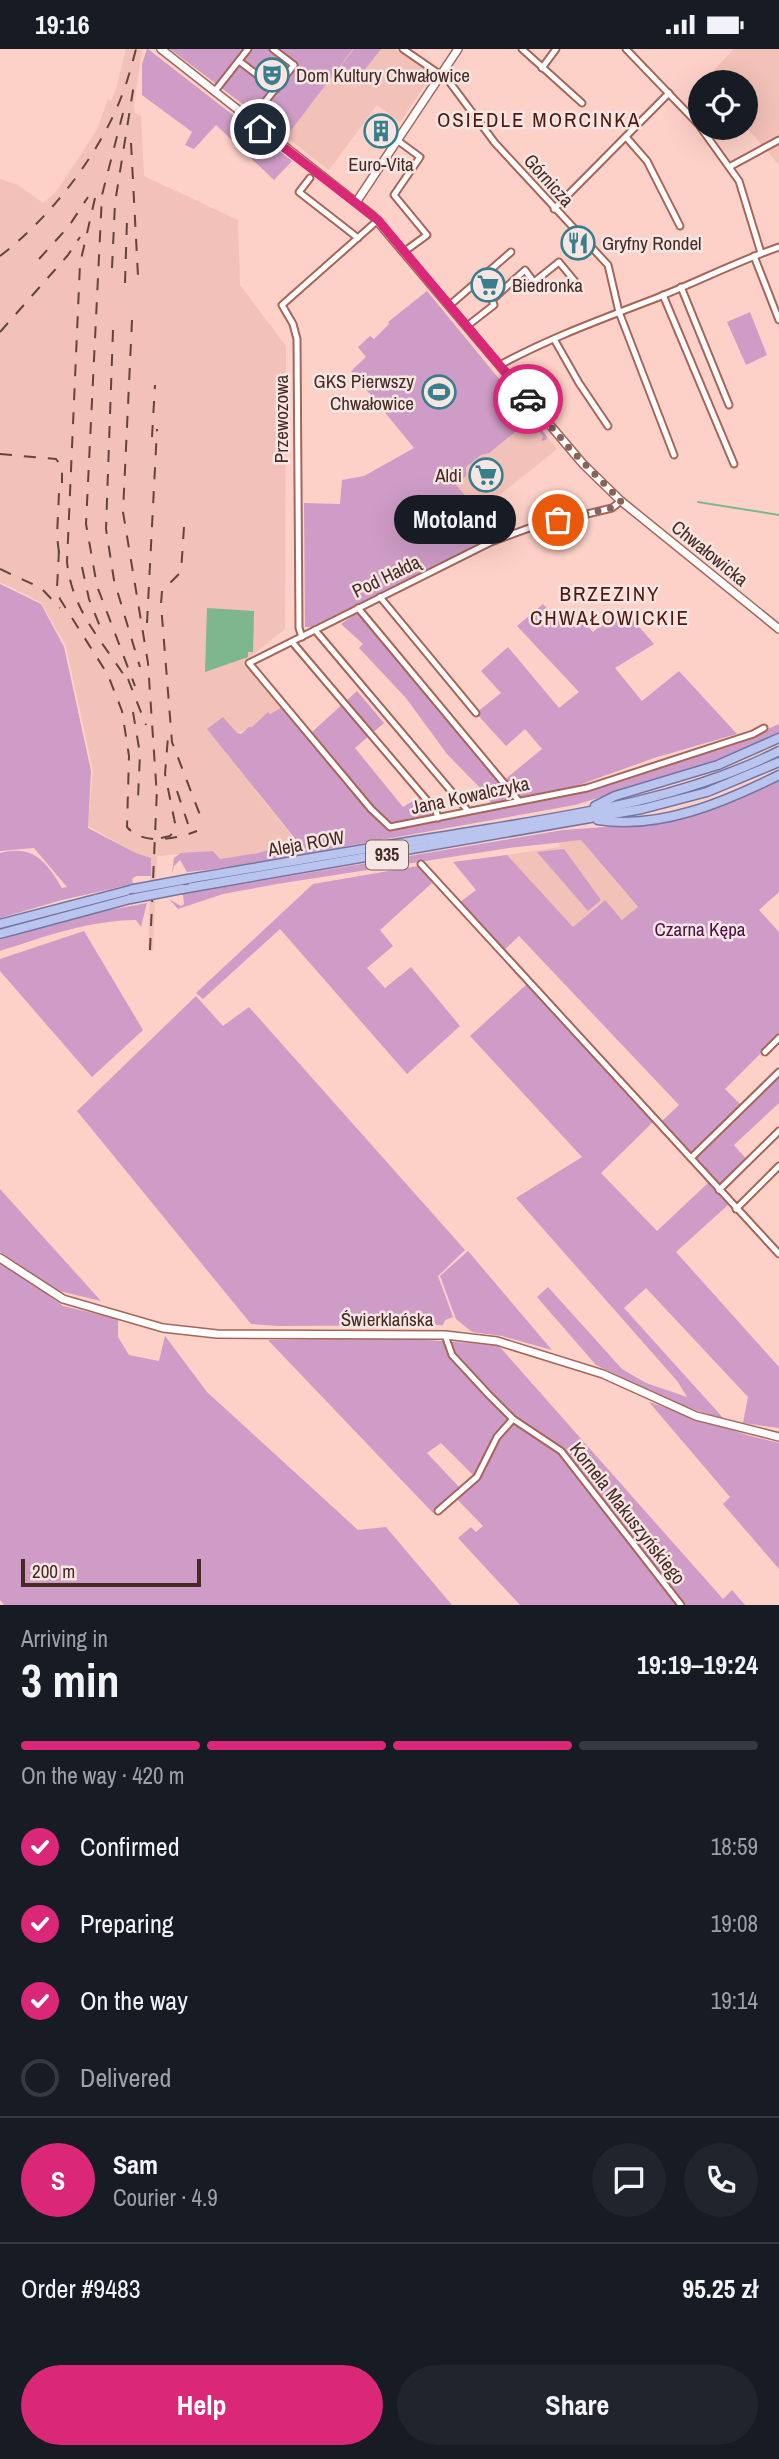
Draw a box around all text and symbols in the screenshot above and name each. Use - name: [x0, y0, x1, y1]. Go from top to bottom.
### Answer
- text: 19:16: [35, 7, 90, 42]
- theatre icon: Dom Kultury Chwałowice: [253, 56, 291, 94]
- place label: Dom Kultury Chwałowice: [296, 62, 470, 88]
- map controls: [688, 70, 758, 140]
- button: locate: [688, 70, 758, 140]
- pin: [230, 99, 290, 159]
- district label: OSIEDLE MORCINKA: [437, 105, 641, 134]
- icon: home: [241, 110, 279, 148]
- building icon: Euro-Vita: [362, 112, 400, 150]
- street label: Górnicza: [518, 148, 580, 212]
- place label: Euro-Vita: [348, 151, 414, 177]
- restaurant icon: Gryfny Rondel: [559, 224, 597, 262]
- place label: Gryfny Rondel: [602, 230, 702, 256]
- supermarket icon: Biedronka: [469, 266, 507, 304]
- place label: Biedronka: [512, 272, 583, 298]
- courier: [493, 364, 563, 434]
- place label: GKS Pierwszy Chwałowice: [314, 368, 414, 416]
- sports icon: GKS Pierwszy Chwałowice: [420, 373, 458, 411]
- street label: Przewozowa: [268, 375, 294, 463]
- icon: car: [509, 380, 547, 418]
- supermarket icon: Aldi: [467, 456, 505, 494]
- place label: Aldi: [434, 462, 462, 488]
- pin: [528, 490, 588, 550]
- callout: Motoland: [393, 496, 516, 545]
- icon: bag: [539, 501, 577, 539]
- text: Motoland: [413, 504, 497, 535]
- street label: Chwałowicka: [666, 514, 754, 592]
- street label: Pod Hałdą: [348, 548, 426, 604]
- district label: BRZEZINY CHWAŁOWICKIE: [530, 579, 690, 632]
- street label: Jana Kowalczyka: [408, 770, 532, 820]
- street label: Aleja ROW: [265, 823, 346, 863]
- road number: 935: [366, 841, 408, 869]
- park label: Czarna Kępa: [655, 916, 746, 942]
- street label: Świerklańska: [341, 1306, 434, 1332]
- street label: Kornela Makuszyńskiego: [564, 1436, 692, 1590]
- scale bar: [21, 1556, 201, 1588]
- text: 200 m: [32, 1558, 75, 1584]
- text: Arriving in: [21, 1623, 108, 1654]
- text: 19:19–19:24: [637, 1647, 758, 1682]
- text: 3 min: [21, 1649, 120, 1711]
- text: On the way · 420 m: [21, 1760, 185, 1791]
- icon: check: [21, 1828, 59, 1866]
- text: Confirmed: [80, 1829, 180, 1864]
- text: 18:59: [711, 1831, 758, 1862]
- icon: check: [21, 1905, 59, 1943]
- text: Preparing: [80, 1906, 174, 1941]
- text: 19:08: [711, 1908, 758, 1939]
- icon: check: [21, 1982, 59, 2020]
- text: On the way: [80, 1983, 188, 2018]
- text: 19:14: [711, 1985, 758, 2016]
- text: Delivered: [80, 2060, 171, 2095]
- button: chat: [592, 2143, 666, 2217]
- button: phone: [684, 2143, 758, 2217]
- text: Sam: [113, 2147, 158, 2182]
- text: S: [51, 2163, 65, 2198]
- text: Courier · 4.9: [113, 2182, 218, 2213]
- text: Order #9483: [21, 2271, 141, 2306]
- text: 95.25 zł: [682, 2271, 758, 2306]
- button: Help: [21, 2365, 383, 2445]
- button: Share: [397, 2365, 758, 2445]

